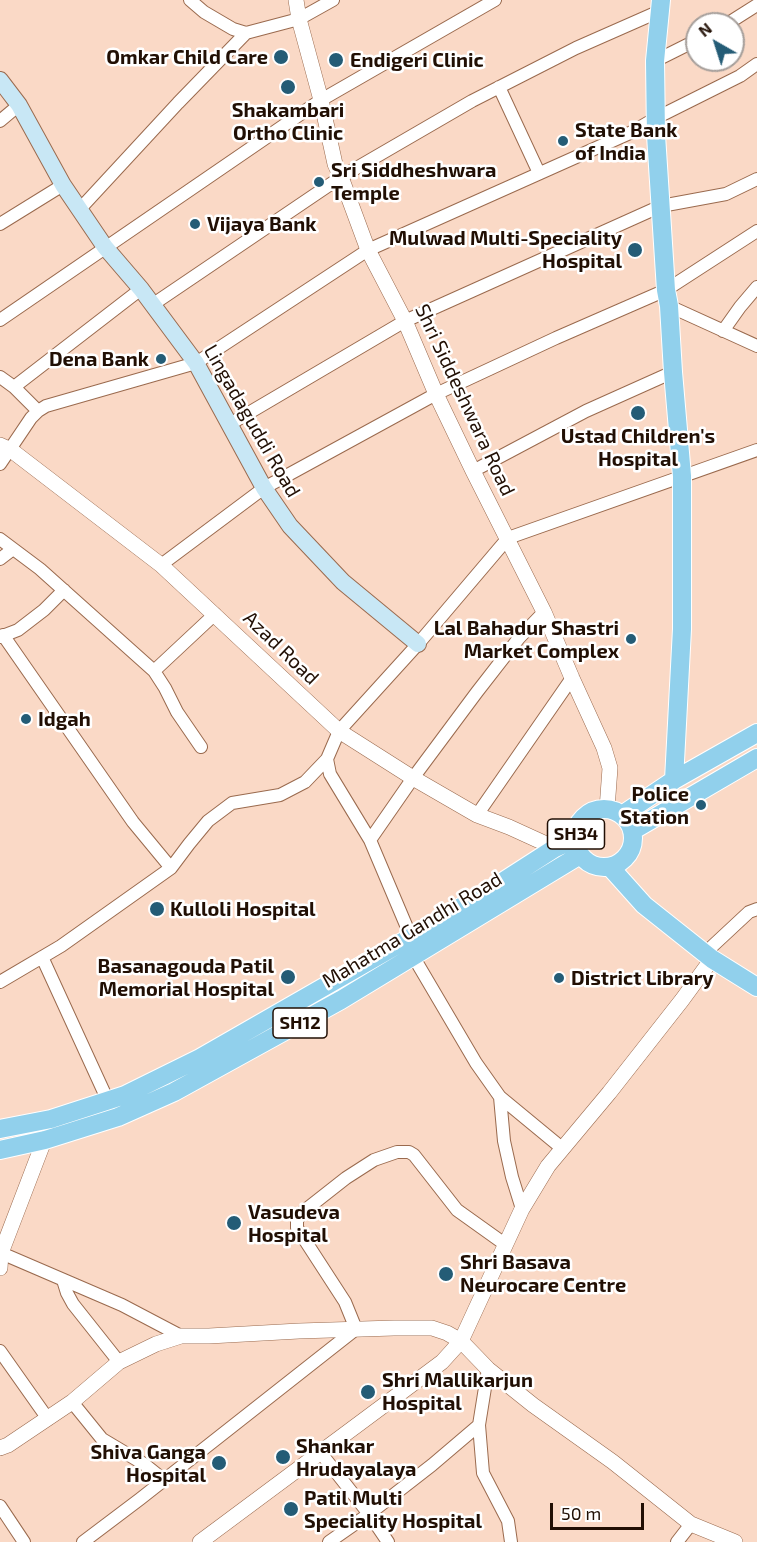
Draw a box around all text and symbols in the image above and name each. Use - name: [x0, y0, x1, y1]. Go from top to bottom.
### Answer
- north arrow: [685, 12, 745, 72]
- text: N: [694, 18, 715, 40]
- place label: Omkar Child Care: [106, 45, 268, 69]
- marker: Omkar Child Care: [272, 48, 290, 66]
- place label: Endigeri Clinic: [350, 48, 484, 72]
- marker: Endigeri Clinic: [327, 51, 345, 69]
- marker: Shakambari Ortho Clinic: [279, 78, 297, 96]
- place label: Shakambari Ortho Clinic: [232, 98, 344, 145]
- place label: State Bank of India: [575, 118, 677, 165]
- marker: State Bank of India: [556, 134, 570, 148]
- place label: Sri Siddheshwara Temple: [331, 158, 496, 205]
- marker: Sri Siddheshwara Temple: [312, 175, 326, 189]
- place label: Vijaya Bank: [207, 212, 316, 236]
- marker: Vijaya Bank: [188, 217, 202, 231]
- place label: Mulwad Multi-Speciality Hospital: [389, 226, 622, 273]
- marker: Mulwad Multi-Speciality Hospital: [626, 241, 644, 259]
- street label: Shri Siddeshwara Road: [410, 300, 520, 500]
- street label: Lingadaguddi Road: [199, 340, 305, 502]
- place label: Dena Bank: [49, 347, 149, 371]
- marker: Dena Bank: [154, 352, 168, 366]
- marker: Ustad Children's Hospital: [629, 404, 647, 422]
- place label: Ustad Children's Hospital: [561, 424, 715, 471]
- street label: Azad Road: [238, 606, 324, 690]
- place label: Lal Bahadur Shastri Market Complex: [434, 616, 619, 663]
- marker: Lal Bahadur Shastri Market Complex: [624, 632, 638, 646]
- place label: Idgah: [38, 707, 91, 731]
- marker: Idgah: [19, 712, 33, 726]
- place label: Police Station: [620, 782, 689, 829]
- marker: Police Station: [694, 798, 708, 812]
- road number: SH34: [548, 819, 604, 849]
- street label: Mahatma Gandhi Road: [318, 867, 506, 993]
- place label: Kulloli Hospital: [170, 897, 316, 921]
- marker: Kulloli Hospital: [148, 900, 166, 918]
- place label: Basanagouda Patil Memorial Hospital: [98, 954, 274, 1001]
- place label: District Library: [571, 966, 714, 990]
- marker: Basanagouda Patil Memorial Hospital: [279, 968, 297, 986]
- marker: District Library: [552, 971, 566, 985]
- road number: SH12: [273, 1008, 327, 1038]
- place label: Vasudeva Hospital: [248, 1200, 340, 1247]
- marker: Vasudeva Hospital: [225, 1214, 243, 1232]
- place label: Shri Basava Neurocare Centre: [460, 1250, 626, 1297]
- marker: Shri Basava Neurocare Centre: [437, 1265, 455, 1283]
- place label: Shri Mallikarjun Hospital: [382, 1368, 533, 1415]
- marker: Shri Mallikarjun Hospital: [359, 1383, 377, 1401]
- place label: Shankar Hrudayalaya: [296, 1434, 416, 1481]
- place label: Shiva Ganga Hospital: [91, 1440, 206, 1487]
- marker: Shankar Hrudayalaya: [274, 1448, 292, 1466]
- marker: Shiva Ganga Hospital: [210, 1454, 228, 1472]
- place label: Patil Multi Speciality Hospital: [304, 1486, 482, 1533]
- scale bar: [553, 1491, 648, 1529]
- marker: Patil Multi Speciality Hospital: [282, 1500, 300, 1518]
- text: 50 m: [561, 1502, 601, 1524]

